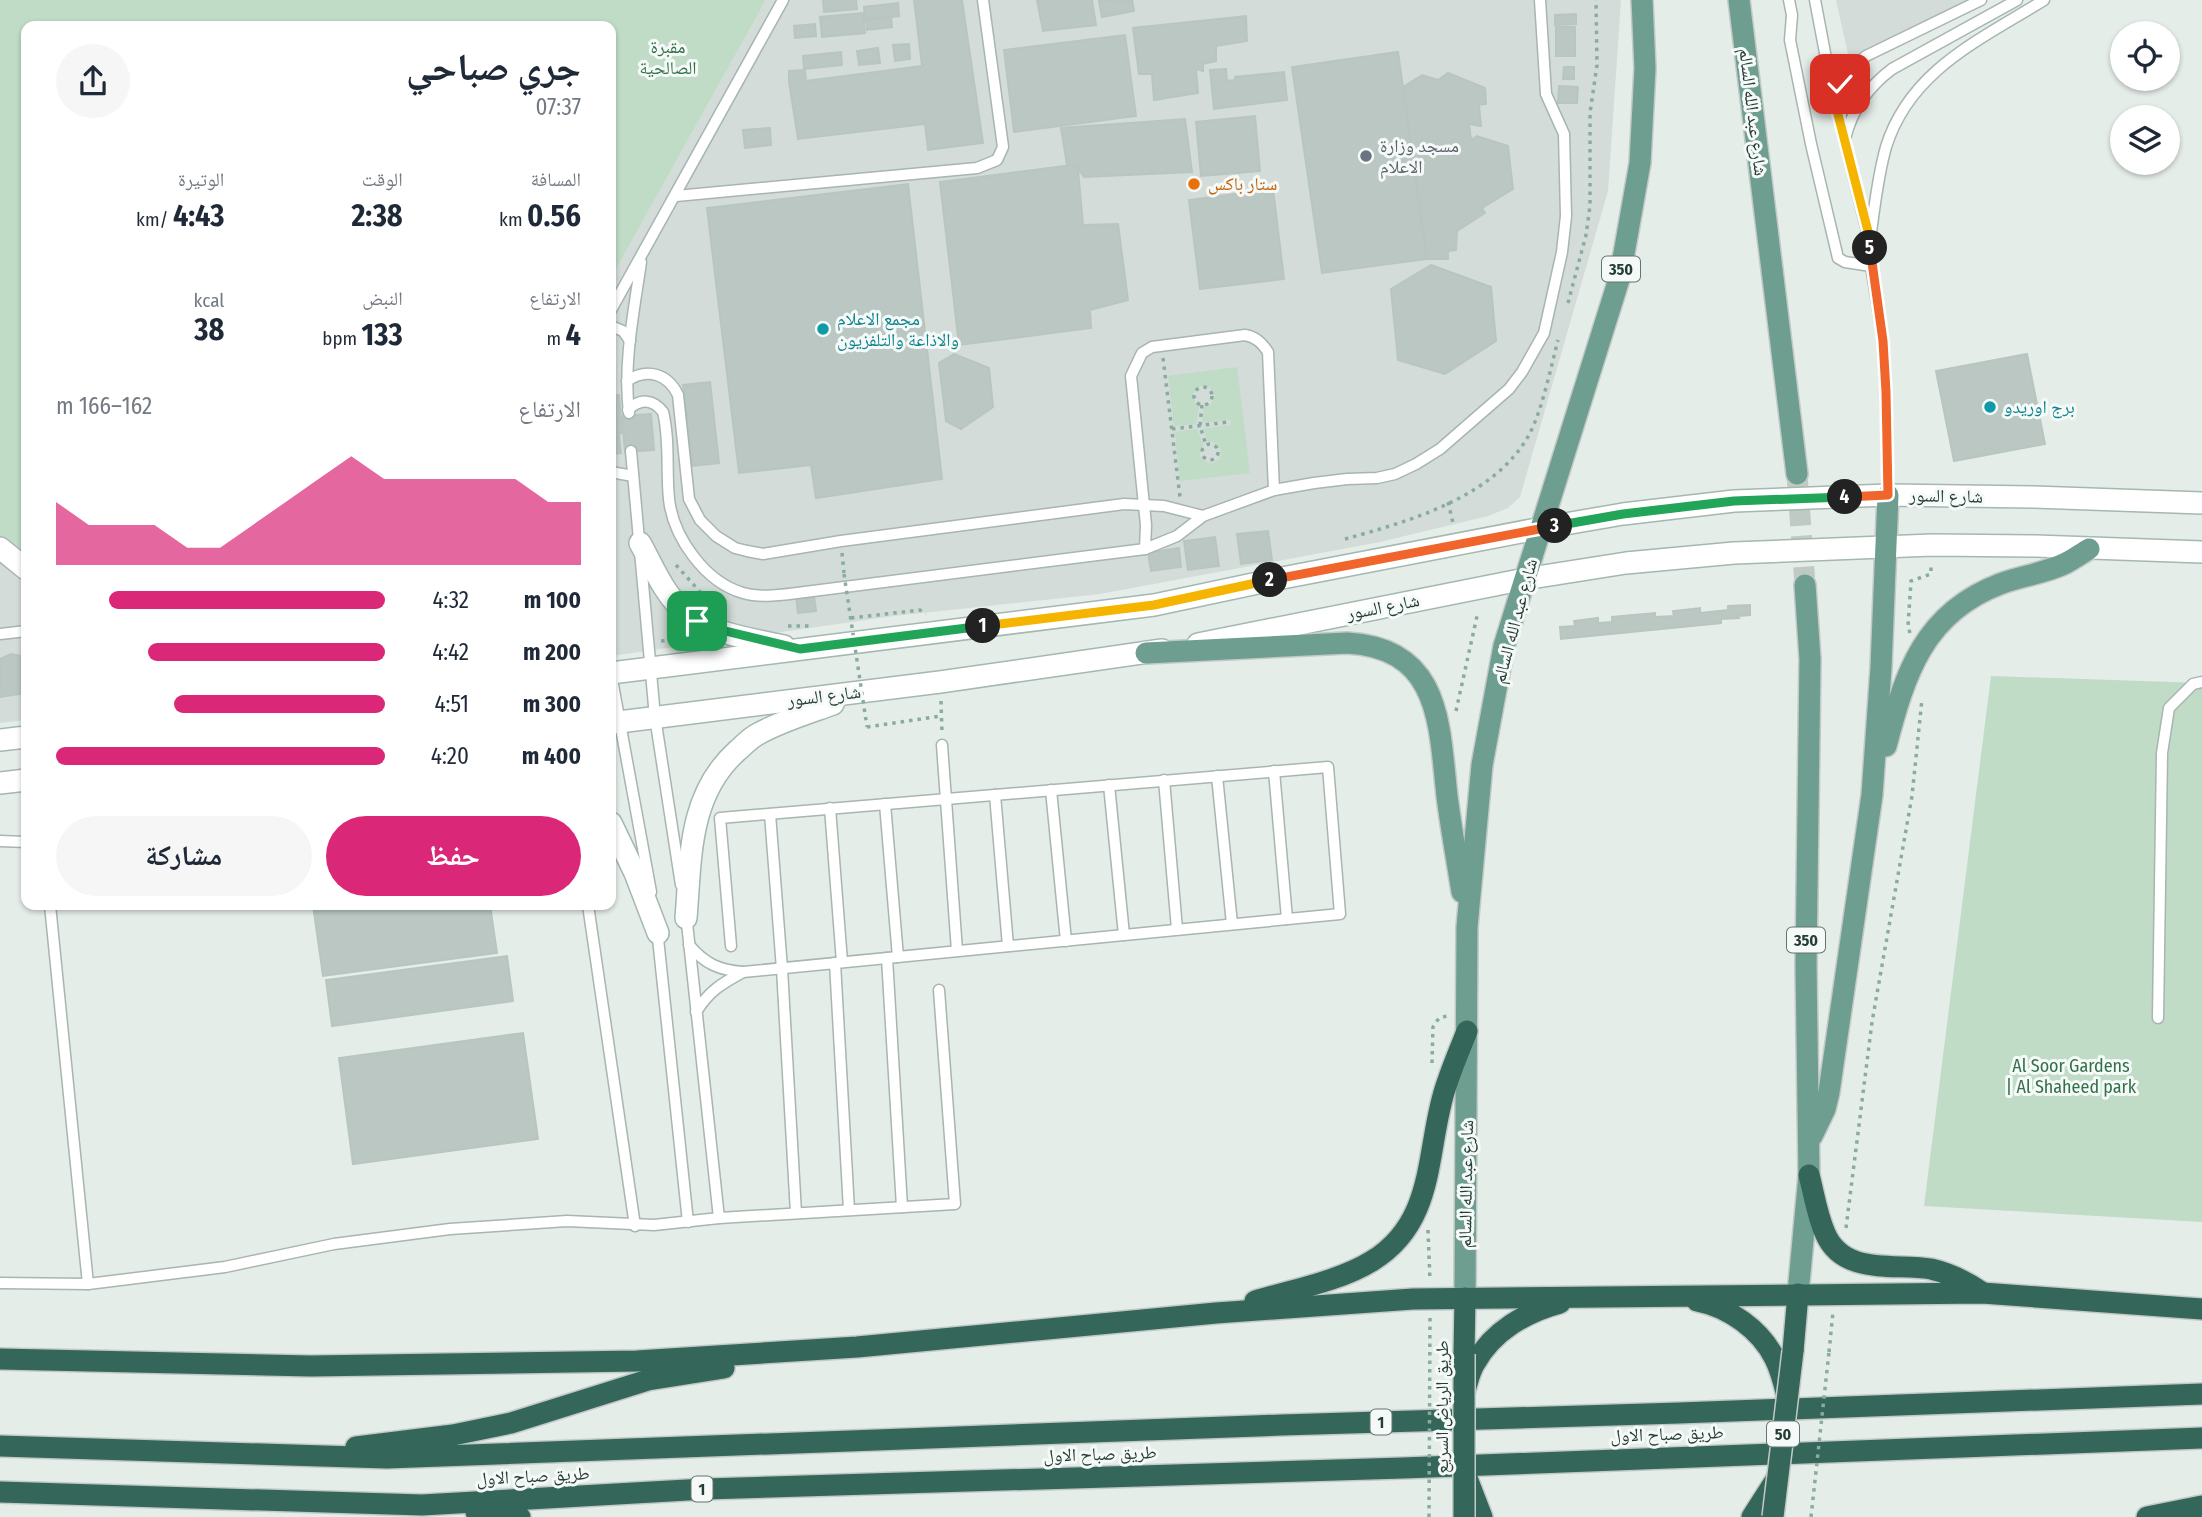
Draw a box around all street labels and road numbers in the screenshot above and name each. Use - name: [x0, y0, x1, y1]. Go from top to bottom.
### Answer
- street label: شارع عبد الله السالم: [1733, 47, 1772, 177]
- road number: 350: [1602, 256, 1640, 282]
- street label: شارع السور: [1908, 484, 1983, 508]
- street label: شارع عبد الله السالم: [1488, 556, 1543, 686]
- street label: شارع السور: [1344, 589, 1421, 625]
- street label: شارع السور: [785, 681, 862, 712]
- road number: 350: [1787, 928, 1825, 952]
- street label: شارع عبد الله السالم: [1454, 1120, 1479, 1248]
- street label: طريق الرياض السريع: [1431, 1340, 1454, 1474]
- road number: 1: [1370, 1410, 1392, 1434]
- street label: طريق صباح الاول: [1610, 1421, 1724, 1448]
- road number: 50: [1767, 1422, 1799, 1446]
- street label: طريق صباح الاول: [1043, 1441, 1157, 1468]
- street label: طريق صباح الاول: [476, 1462, 590, 1491]
- road number: 1: [692, 1476, 712, 1502]

